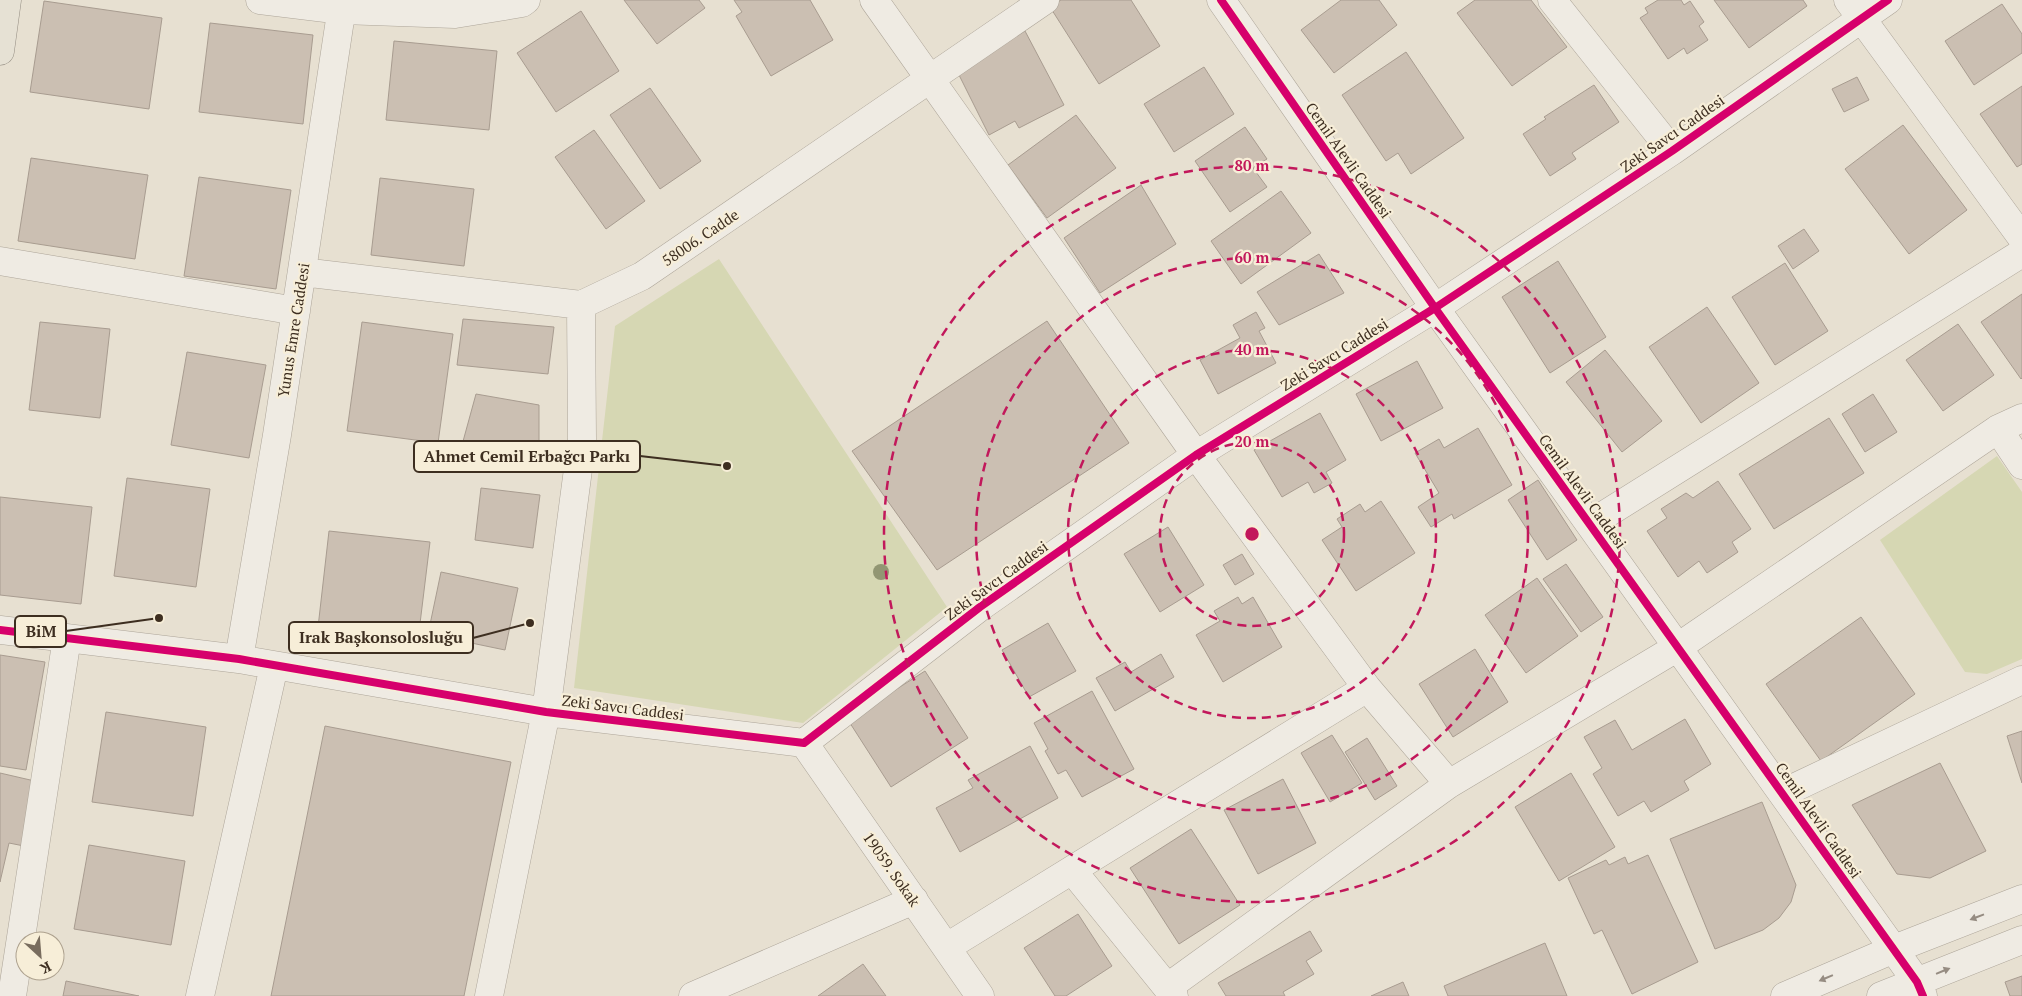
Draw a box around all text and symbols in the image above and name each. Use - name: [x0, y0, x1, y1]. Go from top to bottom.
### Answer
- street label: Zeki Savcı Caddesi: [1616, 90, 1728, 176]
- street label: Cemil Alevli Caddesi: [1302, 98, 1396, 222]
- text: 80 m: [1235, 155, 1270, 175]
- street label: 58006. Cadde: [658, 204, 742, 270]
- text: 60 m: [1235, 247, 1270, 267]
- street label: Yunus Emre Caddesi: [273, 261, 313, 399]
- street label: Zeki Savcı Caddesi: [1277, 313, 1391, 395]
- text: 40 m: [1235, 339, 1270, 359]
- street label: Cemil Alevli Caddesi: [1535, 430, 1631, 552]
- text: 20 m: [1235, 431, 1270, 451]
- callout: Ahmet Cemil Erbağcı Parkı: [414, 441, 640, 472]
- text: Ahmet Cemil Erbağcı Parkı: [424, 445, 630, 467]
- centre of rings: [1243, 525, 1261, 543]
- street label: Zeki Savcı Caddesi: [940, 536, 1052, 624]
- callout: BiM: [15, 616, 66, 647]
- text: BiM: [26, 620, 56, 642]
- callout: Irak Başkonsolosluğu: [289, 622, 473, 653]
- text: Irak Başkonsolosluğu: [299, 626, 463, 648]
- street label: Zeki Savcı Caddesi: [561, 690, 685, 724]
- street label: Cemil Alevli Caddesi: [1772, 758, 1866, 882]
- street label: 19059. Sokak: [859, 828, 925, 910]
- one-way arrow: [1969, 914, 1984, 921]
- north arrow: [15, 931, 65, 981]
- text: K: [37, 957, 55, 979]
- one-way arrow: [1936, 967, 1950, 975]
- one-way arrow: [1819, 975, 1833, 983]

